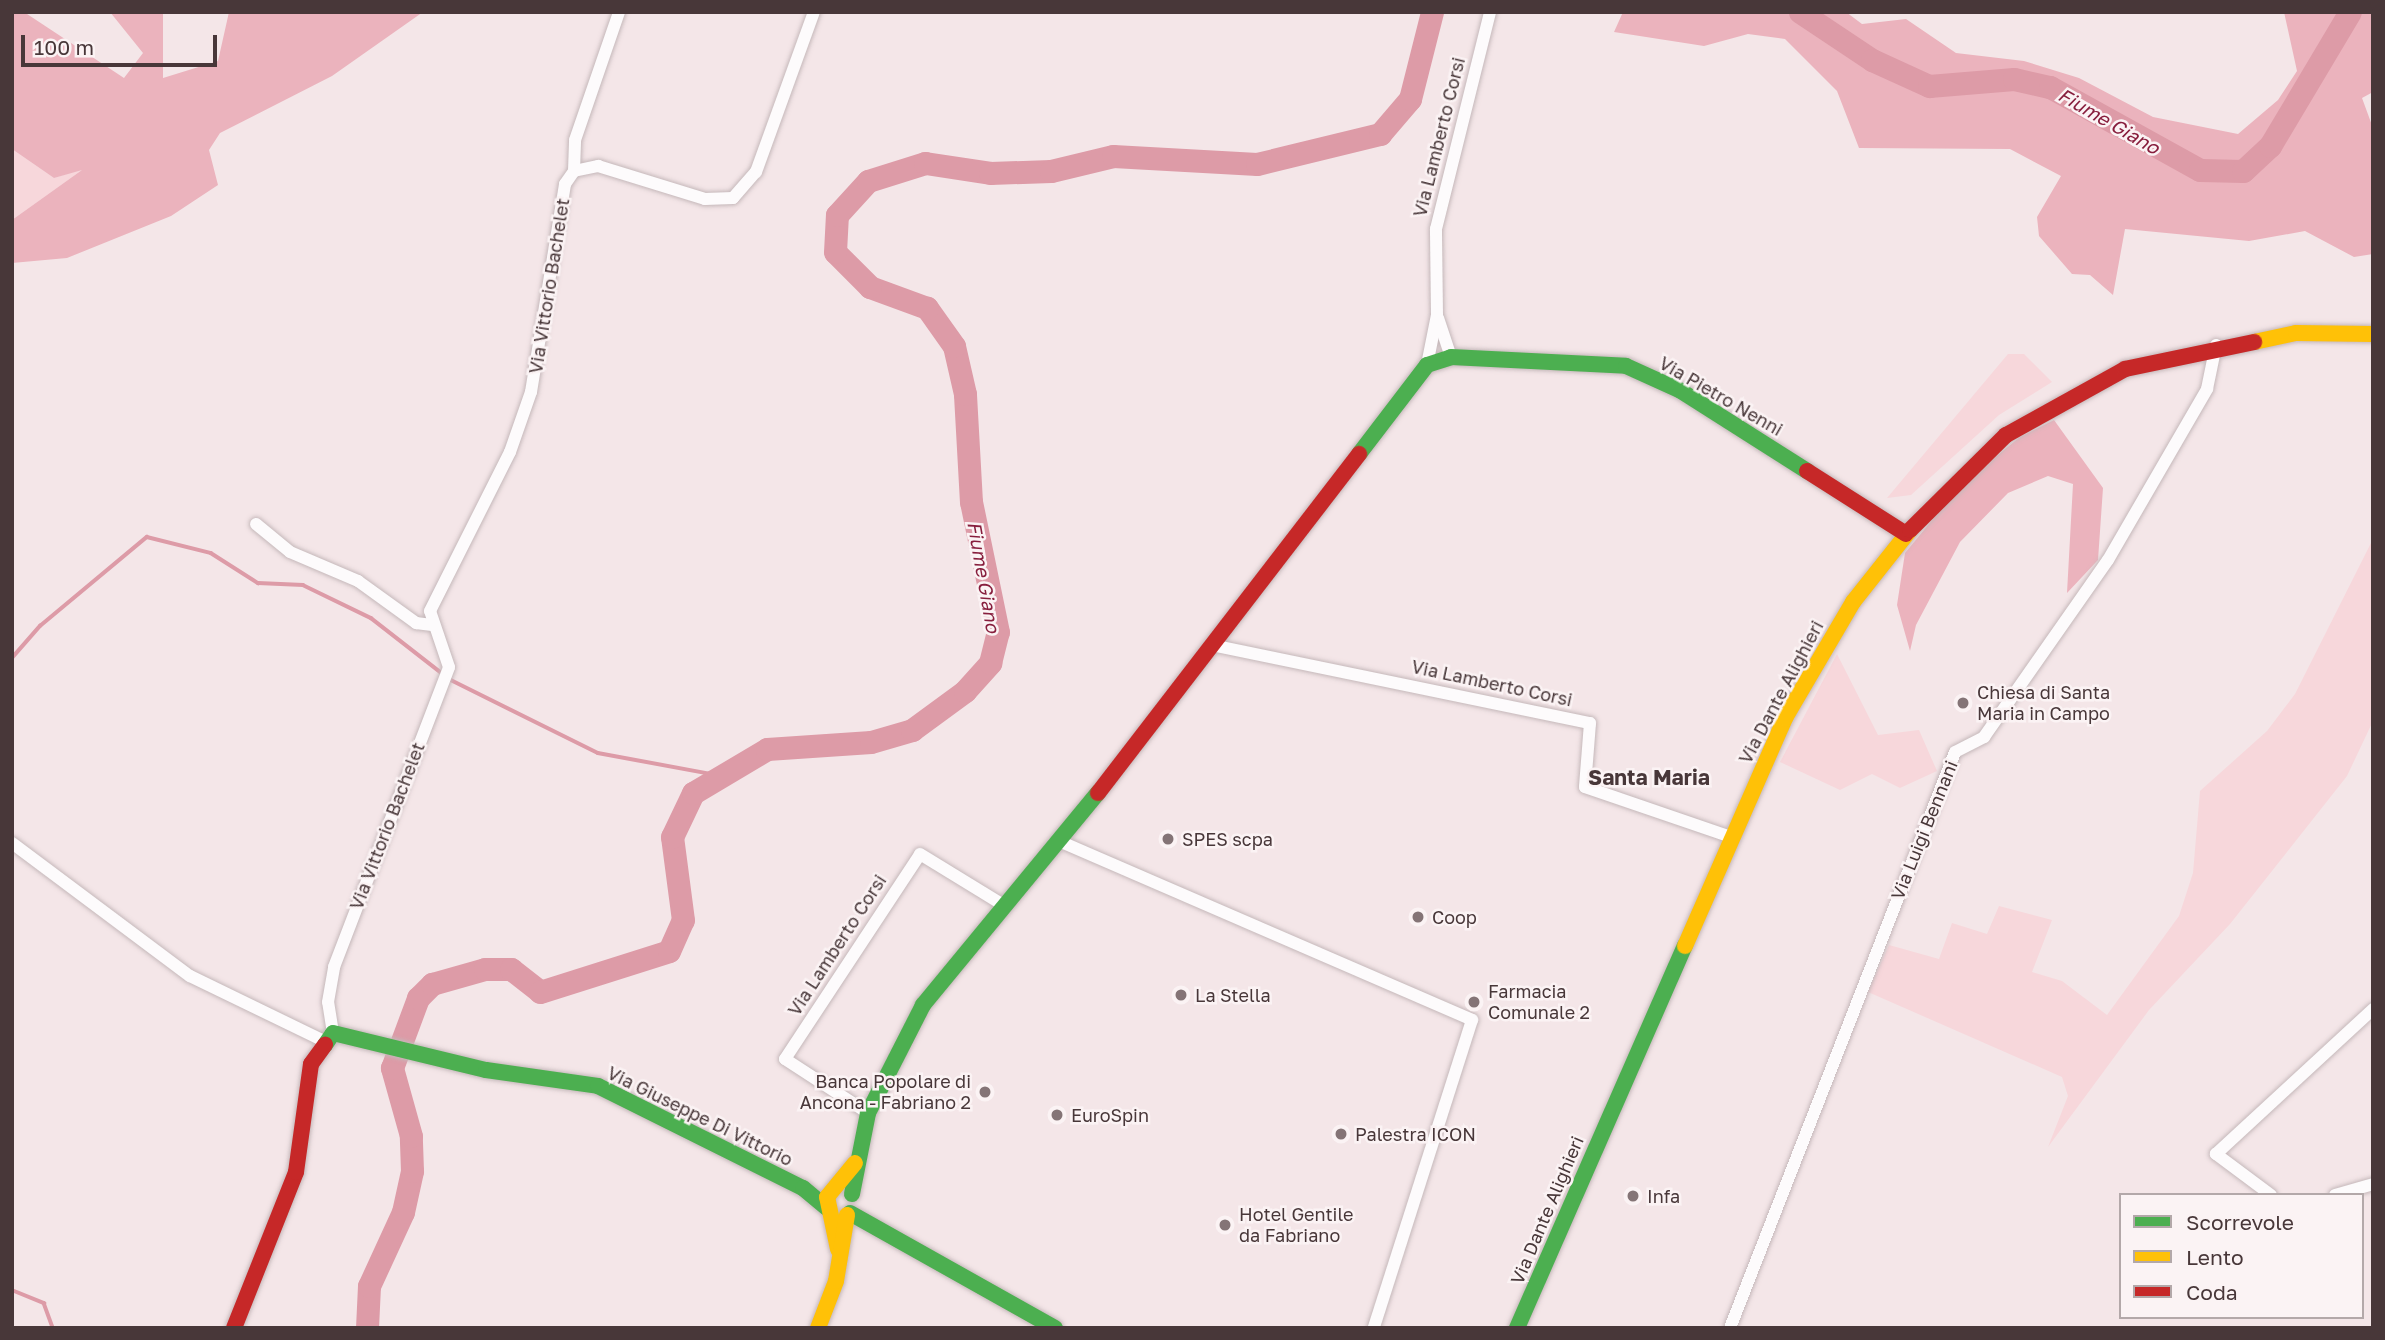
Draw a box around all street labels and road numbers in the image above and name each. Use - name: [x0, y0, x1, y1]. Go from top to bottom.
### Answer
- street label: Via Lamberto Corsi: [1409, 55, 1469, 219]
- street label: Via Vittorio Bachelet: [524, 197, 574, 375]
- street label: Via Pietro Nenni: [1655, 352, 1787, 440]
- street label: Via Dante Alighieri: [1734, 617, 1828, 767]
- street label: Via Lamberto Corsi: [1410, 655, 1574, 711]
- street label: Via Vittorio Bachelet: [345, 739, 429, 913]
- street label: Via Luigi Bennani: [1886, 757, 1962, 903]
- street label: Via Lamberto Corsi: [783, 870, 891, 1020]
- street label: Via Giuseppe Di Vittorio: [604, 1062, 796, 1170]
- street label: Via Dante Alighieri: [1506, 1133, 1588, 1287]

